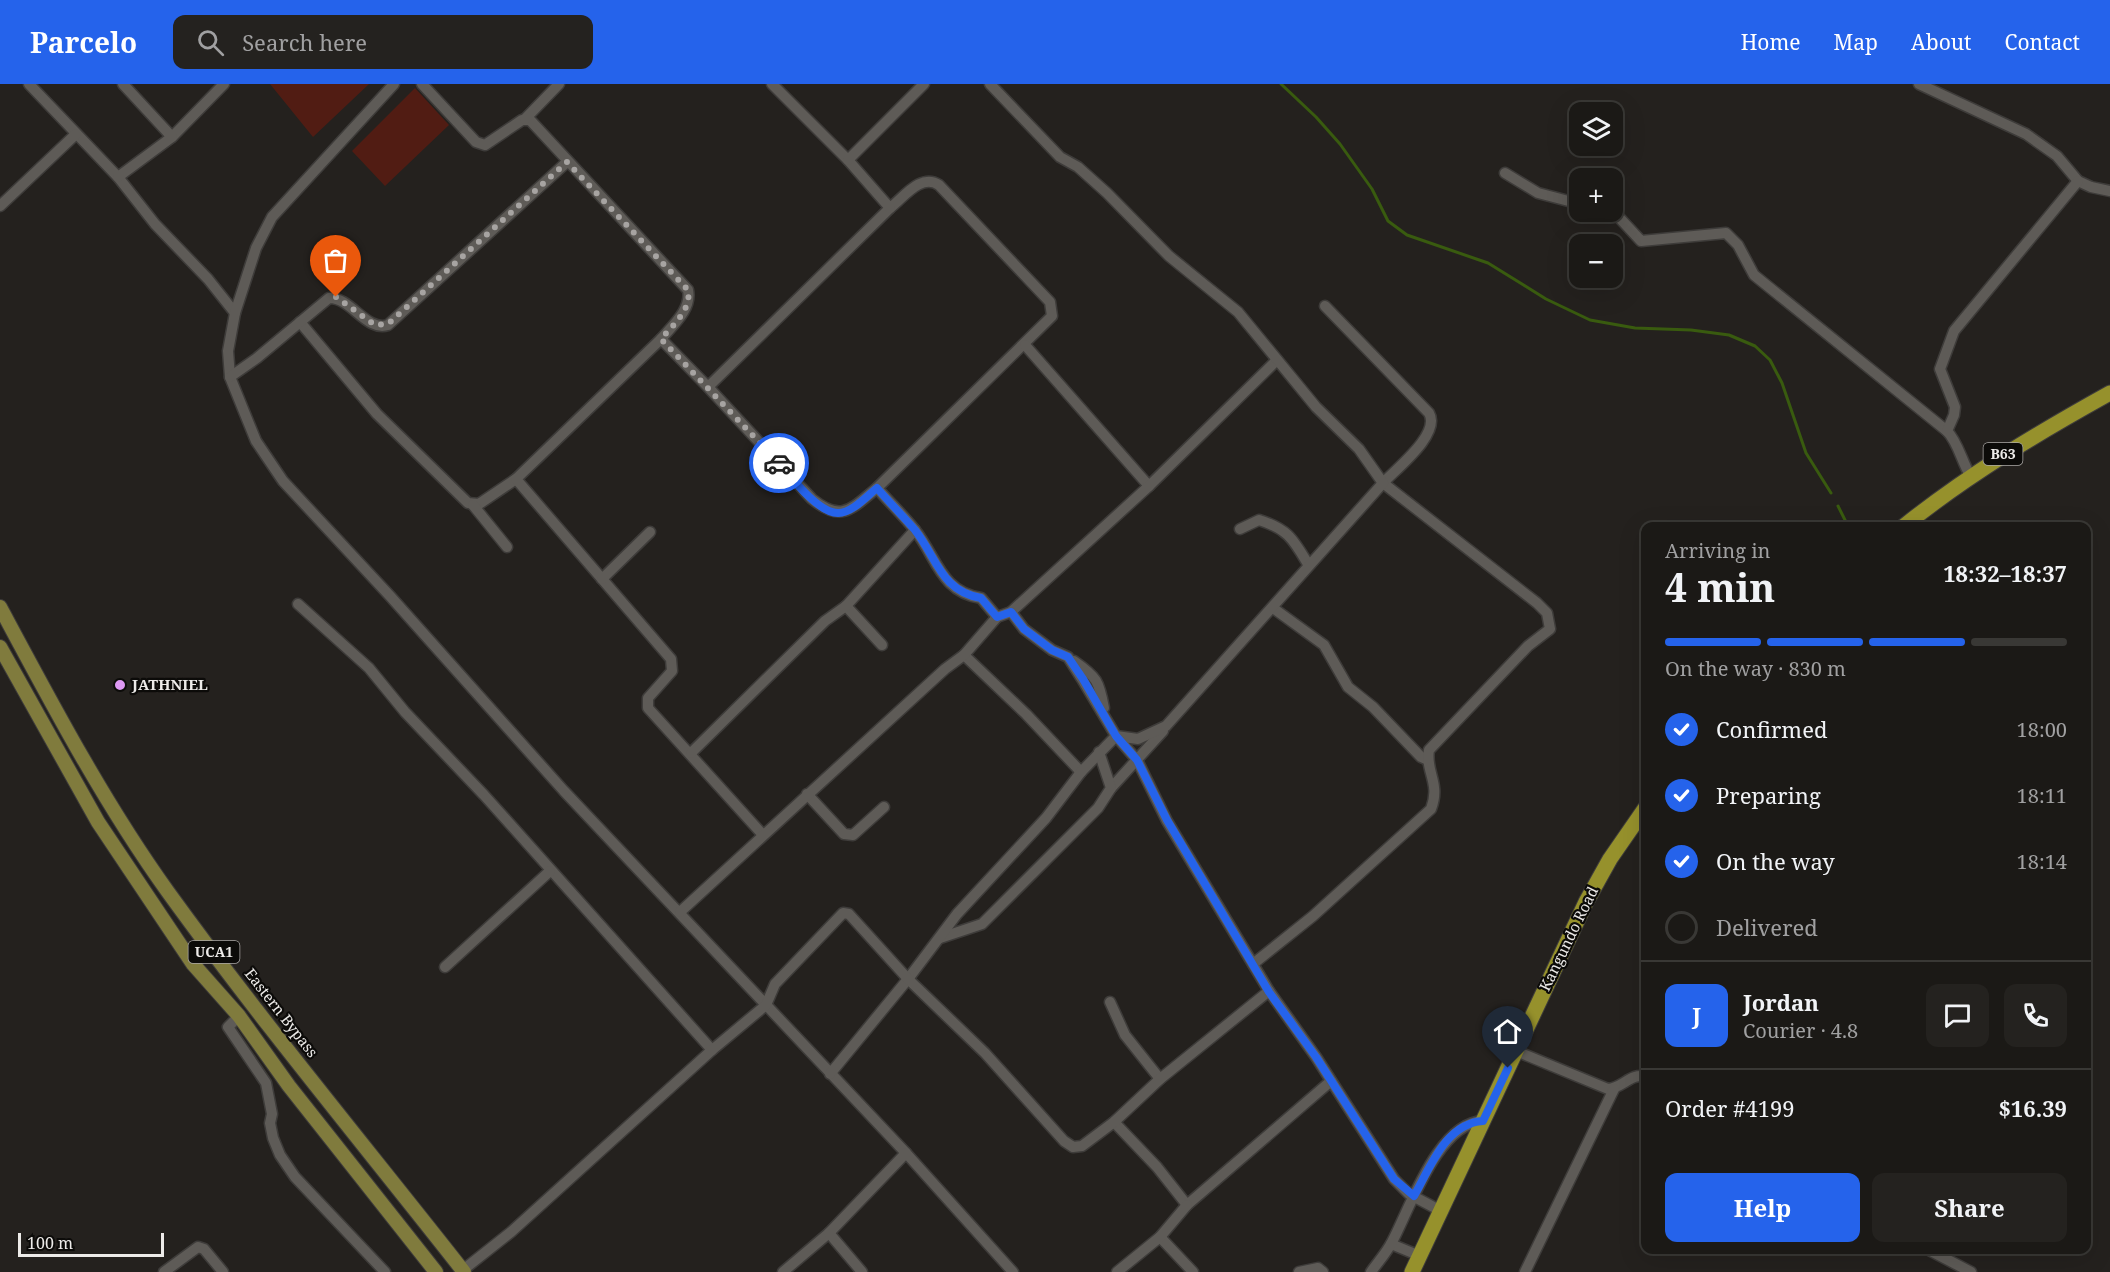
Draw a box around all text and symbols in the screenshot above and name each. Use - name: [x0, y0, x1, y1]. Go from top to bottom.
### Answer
- search box: [173, 15, 593, 69]
- text: Parcelo: [30, 23, 137, 61]
- icon: search: [194, 26, 227, 59]
- text: Search here: [242, 27, 367, 57]
- text: Home: [1741, 28, 1801, 56]
- text: Map: [1834, 28, 1878, 56]
- text: About: [1911, 28, 1972, 56]
- text: Contact: [2005, 28, 2080, 56]
- map controls: [1569, 102, 1623, 288]
- button: layers: [1569, 102, 1623, 156]
- button: +: [1569, 168, 1623, 222]
- button: −: [1569, 234, 1623, 288]
- pin: [310, 235, 361, 297]
- icon: bag: [319, 244, 352, 277]
- courier: [749, 433, 809, 493]
- road number: B63: [1984, 443, 2022, 465]
- icon: car: [763, 447, 796, 480]
- text: Arriving in: [1665, 537, 1770, 564]
- text: 18:32–18:37: [1943, 558, 2067, 588]
- text: 4 min: [1665, 560, 1775, 613]
- text: On the way · 830 m: [1665, 655, 1846, 682]
- place label: JATHNIEL: [131, 674, 208, 694]
- marker: JATHNIEL: [113, 678, 127, 692]
- icon: check: [1665, 713, 1698, 746]
- text: Confirmed: [1716, 714, 1827, 744]
- text: 18:00: [2017, 716, 2067, 743]
- icon: check: [1665, 779, 1698, 812]
- text: Preparing: [1716, 780, 1821, 810]
- text: 18:11: [2017, 782, 2067, 809]
- icon: check: [1665, 845, 1698, 878]
- text: On the way: [1716, 846, 1835, 876]
- text: 18:14: [2017, 848, 2067, 875]
- street label: Kangundo Road: [1534, 883, 1602, 994]
- text: Delivered: [1716, 912, 1818, 942]
- road number: UCA1: [188, 941, 240, 963]
- street label: Eastern Bypass: [241, 964, 323, 1061]
- button: chat: [1926, 984, 1989, 1047]
- button: phone: [2004, 984, 2067, 1047]
- text: Jordan: [1743, 987, 1819, 1017]
- text: J: [1692, 1000, 1701, 1030]
- pin: [1482, 1006, 1533, 1068]
- icon: home: [1491, 1015, 1524, 1048]
- text: Courier · 4.8: [1743, 1017, 1858, 1044]
- text: Order #4199: [1665, 1093, 1795, 1123]
- text: $16.39: [1998, 1093, 2067, 1123]
- button: Help: [1665, 1173, 1860, 1242]
- button: Share: [1872, 1173, 2067, 1242]
- scale bar: [18, 1230, 164, 1258]
- text: 100 m: [27, 1232, 73, 1254]

